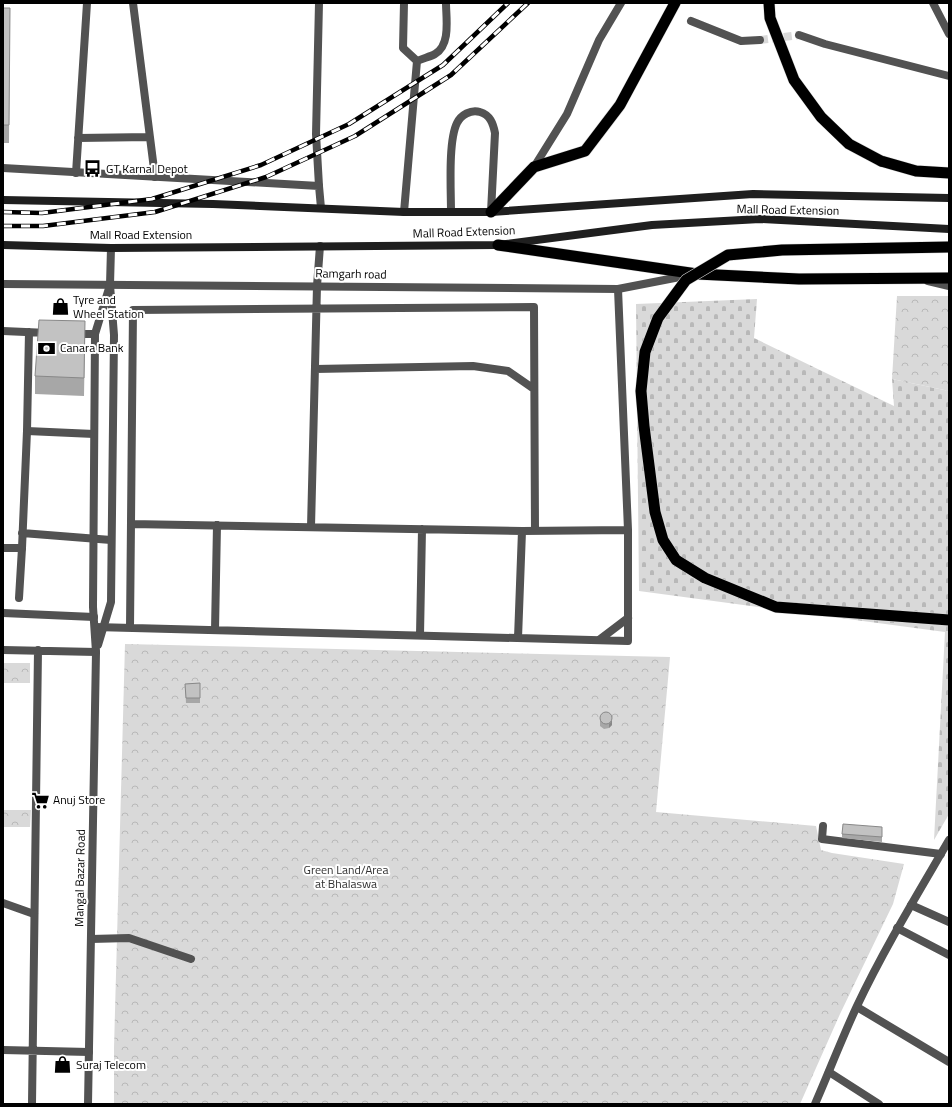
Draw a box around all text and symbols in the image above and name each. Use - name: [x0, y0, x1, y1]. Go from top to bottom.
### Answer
- bus stop icon: GT Karnal Depot: [83, 159, 103, 179]
- place label: GT Karnal Depot: [106, 159, 189, 178]
- street label: Mall Road Extension: [737, 199, 840, 220]
- street label: Mall Road Extension: [412, 220, 516, 243]
- street label: Mall Road Extension: [90, 225, 192, 244]
- street label: Ramgarh road: [315, 263, 387, 284]
- place label: Tyre and Wheel Station: [73, 290, 144, 323]
- shop icon: Tyre and Wheel Station: [50, 297, 70, 317]
- bank icon: Canara Bank: [37, 338, 57, 358]
- place label: Canara Bank: [60, 338, 124, 357]
- supermarket icon: Anuj Store: [30, 790, 50, 810]
- place label: Anuj Store: [53, 790, 105, 809]
- street label: Mangal Bazar Road: [69, 829, 90, 927]
- park label: Green Land/Area at Bhalaswa: [304, 860, 388, 893]
- shop icon: Suraj Telecom: [53, 1055, 73, 1075]
- place label: Suraj Telecom: [76, 1055, 146, 1074]

